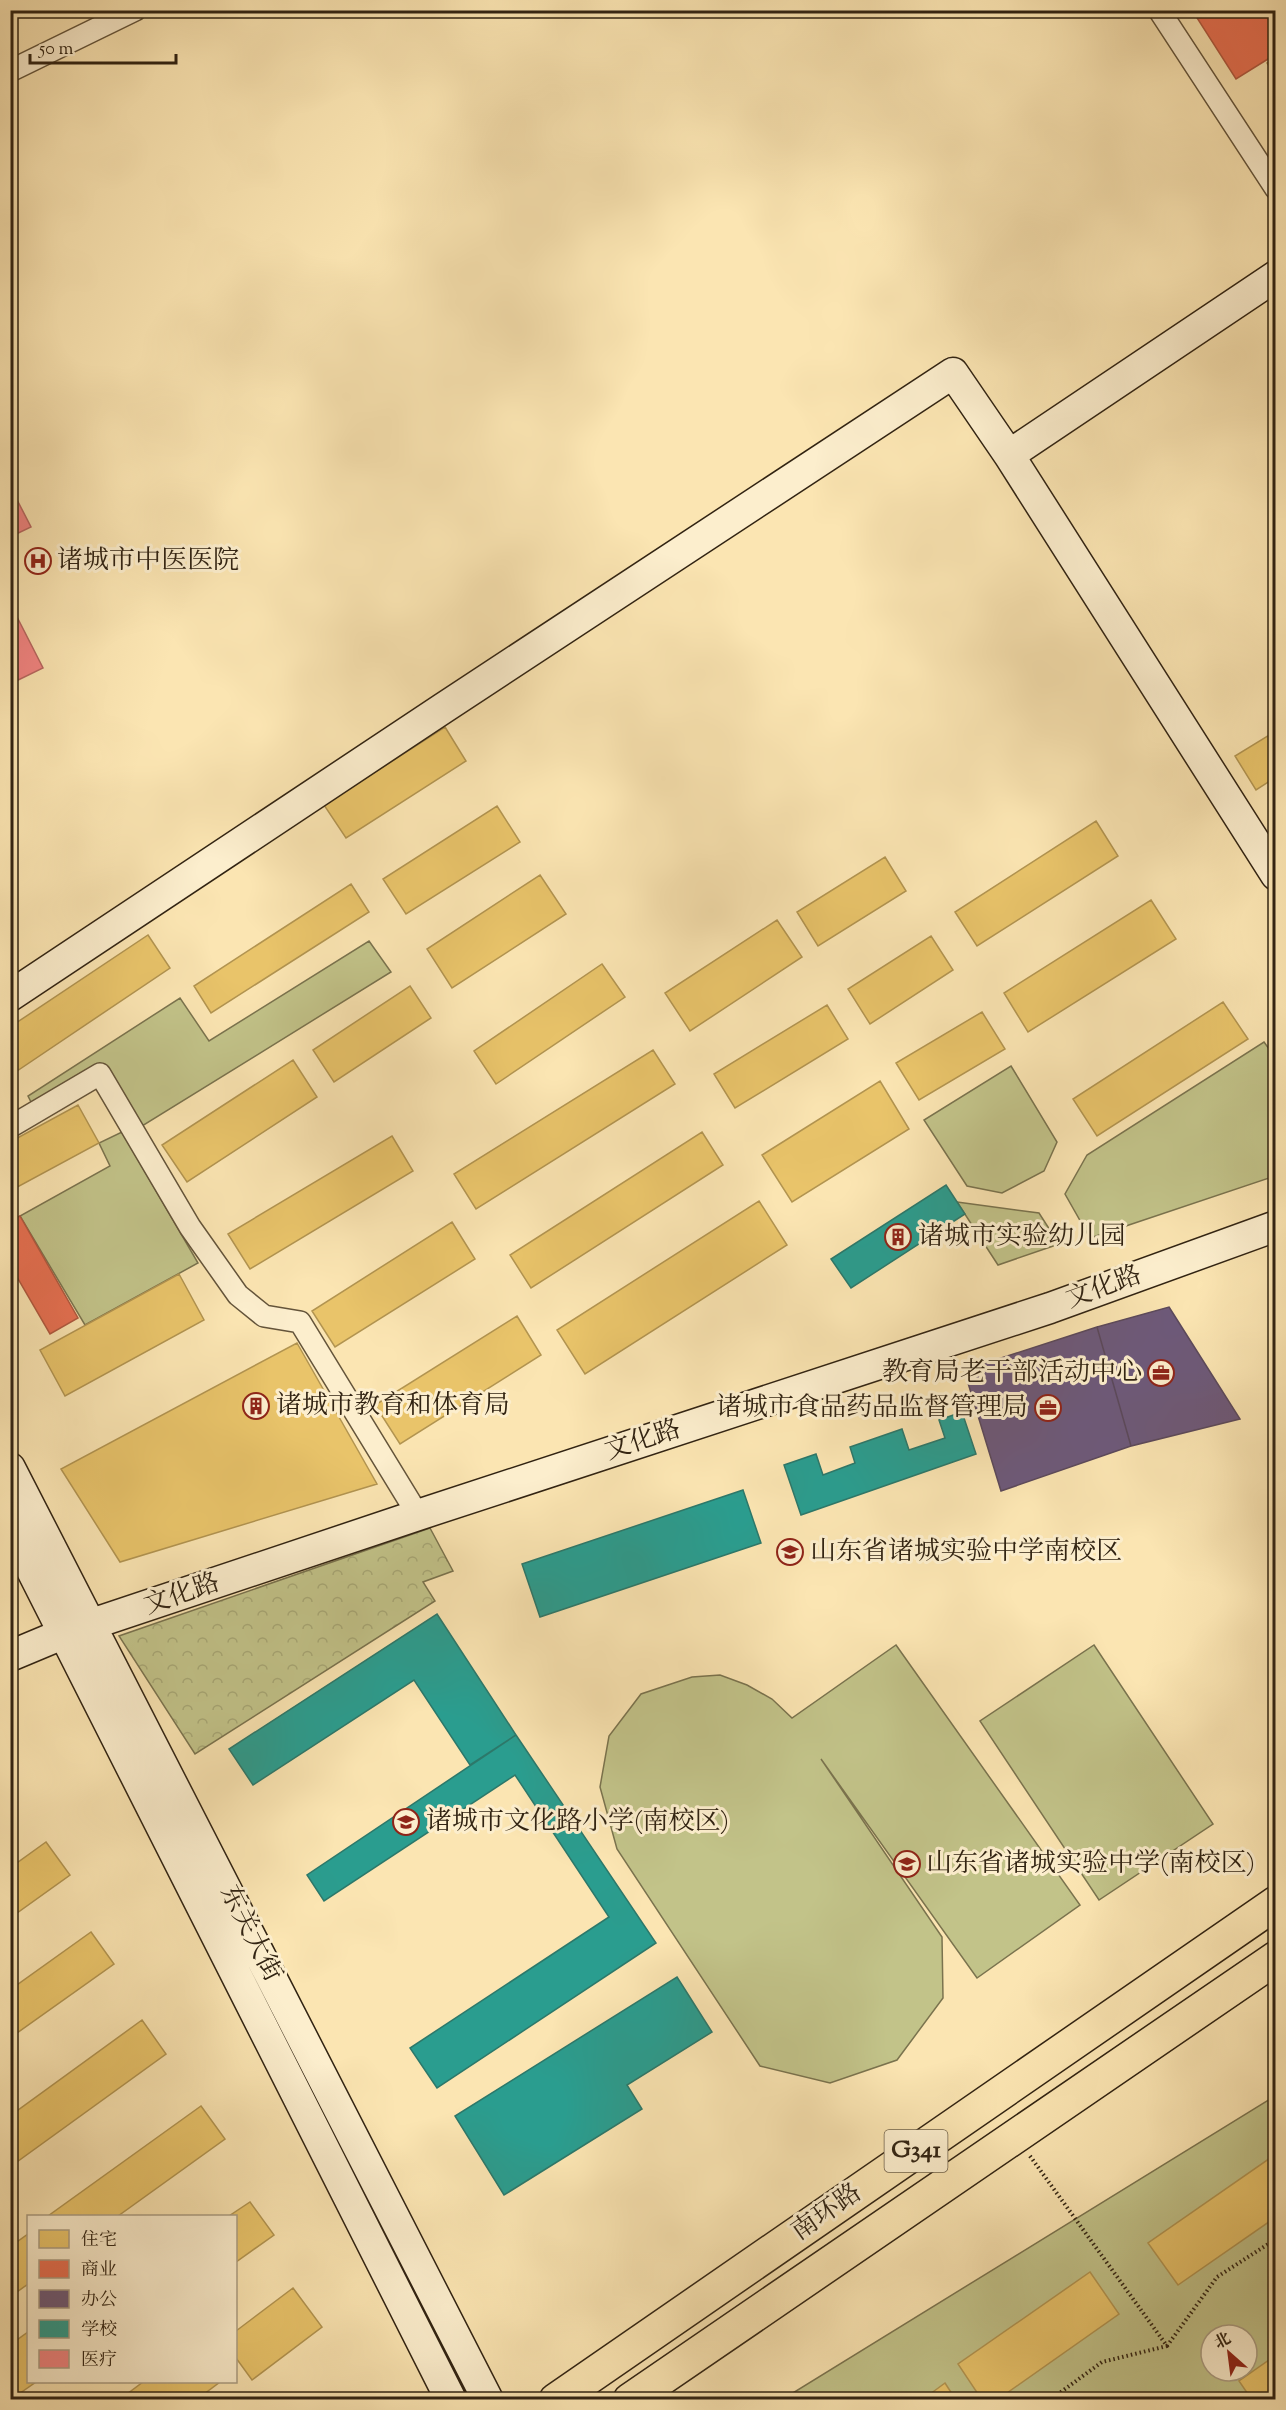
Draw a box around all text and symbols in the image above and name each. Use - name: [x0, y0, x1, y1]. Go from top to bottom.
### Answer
- scale bar: [30, 27, 176, 65]
- text: 50 m: [38, 37, 74, 63]
- place label: 诸城市中医医院: [57, 543, 239, 580]
- hospital icon: 诸城市中医医院: [23, 546, 53, 576]
- place label: 诸城市实验幼儿园: [918, 1219, 1126, 1256]
- building icon: 诸城市实验幼儿园: [883, 1222, 913, 1252]
- street label: 文化路: [1061, 1257, 1147, 1319]
- place label: 教育局老干部活动中心: [882, 1355, 1142, 1392]
- office icon: 教育局老干部活动中心: [1146, 1358, 1176, 1388]
- place label: 诸城市教育和体育局: [276, 1388, 510, 1425]
- place label: 诸城市食品药品监督管理局: [716, 1390, 1028, 1427]
- building icon: 诸城市教育和体育局: [241, 1391, 271, 1421]
- office icon: 诸城市食品药品监督管理局: [1033, 1393, 1063, 1423]
- street label: 文化路: [600, 1411, 686, 1471]
- place label: 山东省诸城实验中学南校区: [810, 1534, 1122, 1571]
- school or university icon: 山东省诸城实验中学南校区: [775, 1537, 805, 1567]
- street label: 文化路: [139, 1565, 225, 1625]
- place label: 诸城市文化路小学(南校区): [426, 1804, 729, 1841]
- school or university icon: 诸城市文化路小学(南校区): [391, 1807, 421, 1837]
- place label: 山东省诸城实验中学(南校区): [926, 1846, 1255, 1883]
- school or university icon: 山东省诸城实验中学(南校区): [892, 1849, 922, 1879]
- street label: 东关大街: [210, 1879, 290, 1989]
- road number: G341: [884, 2130, 948, 2172]
- street label: 南环路: [784, 2175, 870, 2251]
- legend: [27, 2215, 237, 2383]
- text: 住宅: [81, 2228, 117, 2254]
- text: 商业: [81, 2258, 117, 2284]
- text: 办公: [81, 2288, 117, 2314]
- text: 学校: [81, 2318, 117, 2344]
- north arrow: [1199, 2323, 1259, 2383]
- text: 北: [1211, 2328, 1236, 2356]
- text: 医疗: [81, 2348, 117, 2374]

